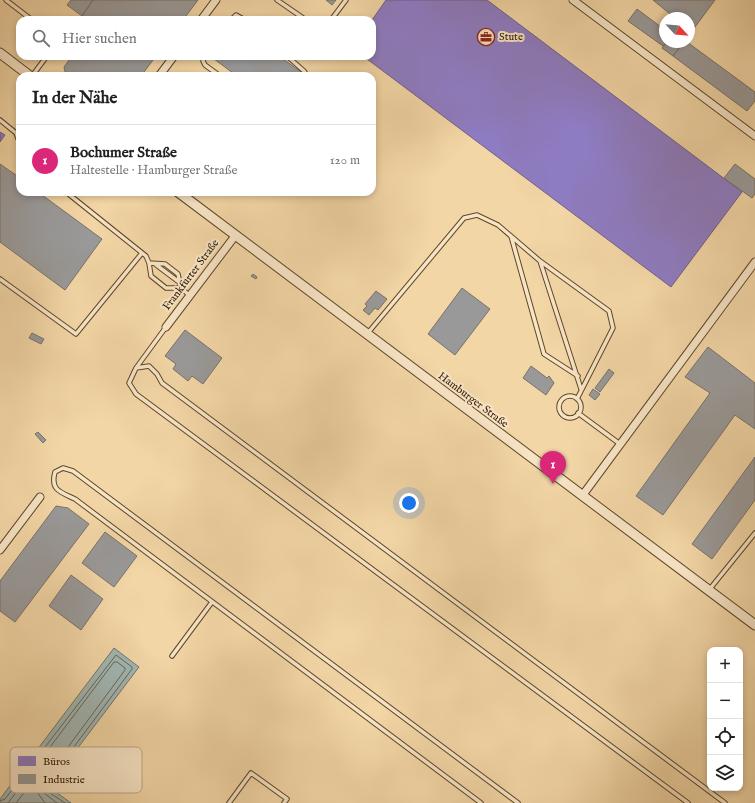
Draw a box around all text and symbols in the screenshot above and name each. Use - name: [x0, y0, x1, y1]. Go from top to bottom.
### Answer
- north arrow: [659, 12, 695, 48]
- search box: [16, 16, 376, 60]
- icon: search: [30, 27, 52, 49]
- office icon: Stute: [476, 27, 496, 47]
- text: Hier suchen: [62, 29, 137, 48]
- place label: Stute: [499, 30, 523, 44]
- text: In der Nähe: [32, 88, 117, 109]
- text: Bochumer Straße: [70, 143, 177, 162]
- text: 1: [43, 152, 47, 169]
- text: 120 m: [330, 152, 360, 169]
- text: Haltestelle · Hamburger Straße: [70, 162, 237, 179]
- street label: Frankfurter Straße: [160, 237, 222, 313]
- street label: Hamburger Straße: [435, 369, 511, 431]
- pin: 1: [540, 451, 566, 484]
- your location: [399, 493, 419, 513]
- map controls: [707, 647, 743, 791]
- button: +: [707, 647, 743, 683]
- button: −: [707, 683, 743, 719]
- button: locate: [707, 719, 743, 755]
- legend: [10, 747, 142, 793]
- text: Büros: [43, 755, 70, 769]
- button: layers: [707, 755, 743, 791]
- text: Industrie: [43, 773, 85, 787]

